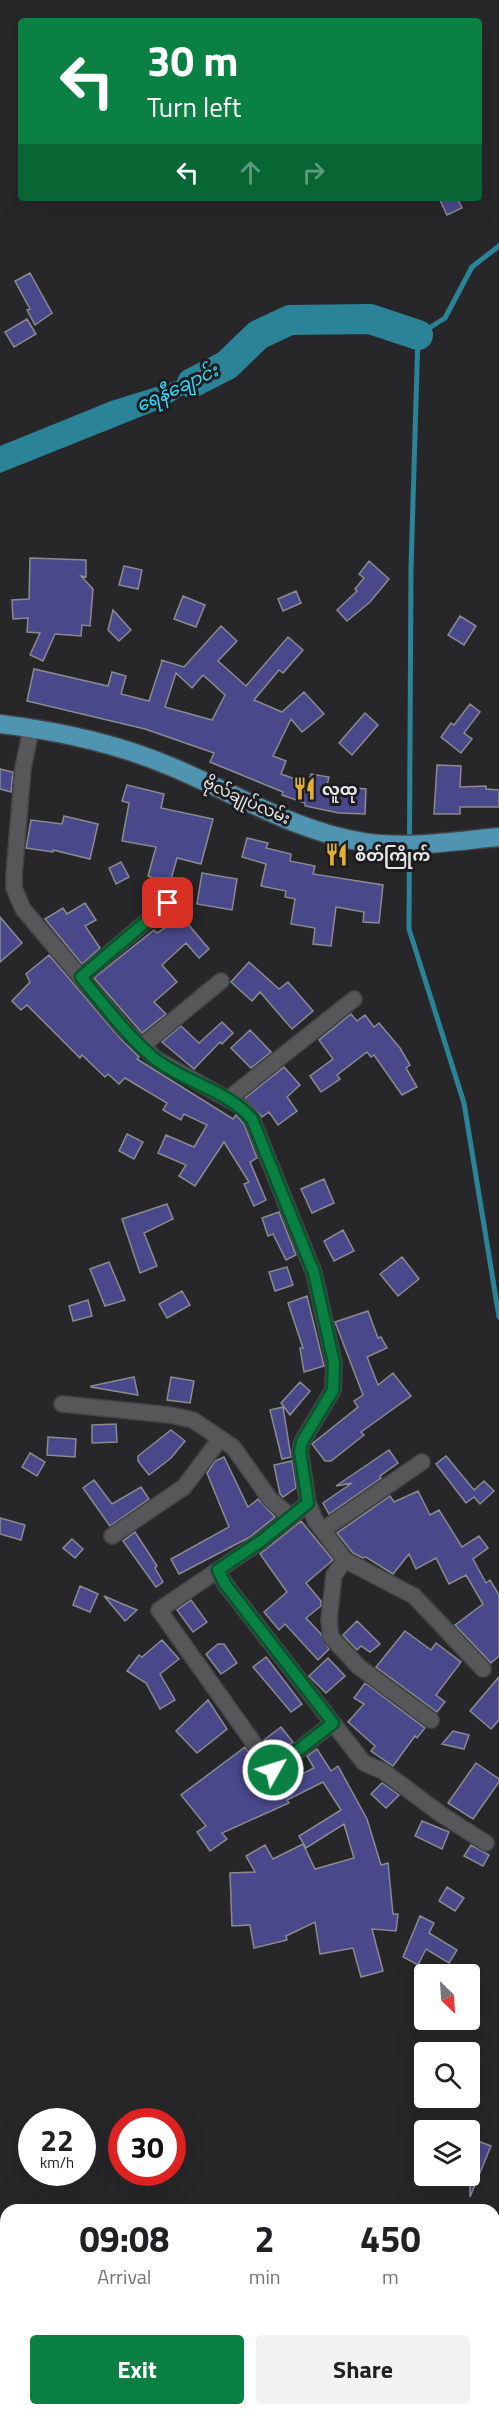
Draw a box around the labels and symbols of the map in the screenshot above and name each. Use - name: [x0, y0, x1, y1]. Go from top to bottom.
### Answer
- water label: ရေနီချောင်း: [131, 356, 225, 420]
- street label: ဗိုလ်‌ချုပ်‌လမ်း: [198, 770, 294, 833]
- restaurant icon: လူထု: [291, 776, 317, 802]
- place label: လူထု: [322, 777, 358, 803]
- restaurant icon: စိတ်ကြိုက်: [324, 842, 350, 868]
- place label: စိတ်ကြိုက်: [355, 843, 430, 869]
- pin: [142, 877, 193, 928]
- position arrow: [241, 1738, 305, 1802]
- north arrow: [414, 1964, 480, 2030]
- speed limit sign: 30: [108, 2108, 186, 2186]

